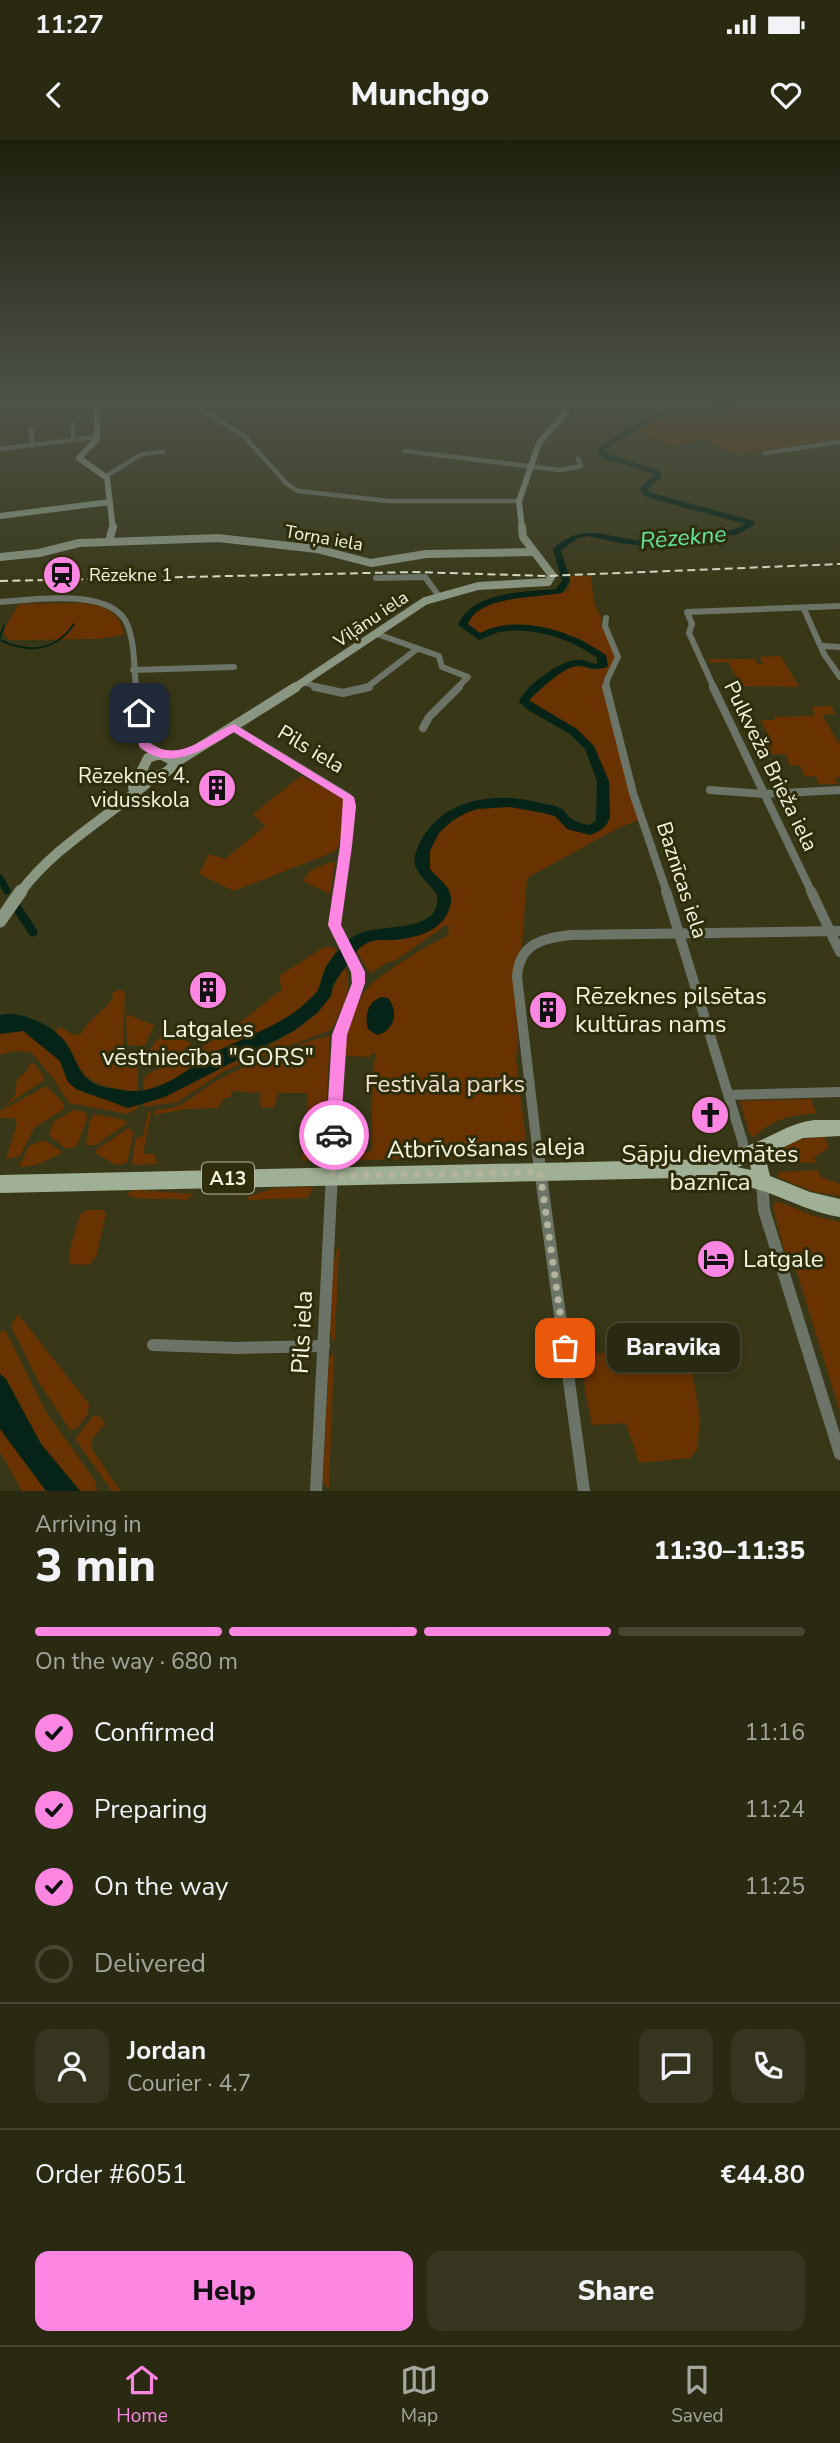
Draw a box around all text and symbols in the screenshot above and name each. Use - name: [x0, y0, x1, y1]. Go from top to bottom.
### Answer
- text: 11:27: [35, 7, 104, 42]
- text: Munchgo: [351, 73, 489, 116]
- icon: back: [35, 76, 73, 114]
- icon: heart: [767, 76, 805, 114]
- water label: Rēzekne: [638, 518, 728, 557]
- street label: Torņa iela: [283, 519, 365, 557]
- station icon: Rēzekne 1: [41, 554, 83, 596]
- place label: Rēzekne 1: [89, 563, 172, 587]
- street label: Viļānu iela: [328, 585, 413, 653]
- street label: Pulkveža Brieža iela: [718, 676, 824, 856]
- pin: [109, 683, 169, 743]
- icon: home: [120, 694, 158, 732]
- street label: Pils iela: [272, 718, 350, 780]
- place label: Rēzeknes 4. vidusskola: [78, 762, 190, 814]
- building icon: Rēzeknes 4. vidusskola: [196, 767, 238, 809]
- street label: Baznīcas iela: [650, 818, 714, 942]
- building icon: Latgales vēstniecība "GORS": [187, 969, 229, 1011]
- place label: Rēzeknes pilsētas kultūras nams: [575, 980, 767, 1040]
- building icon: Rēzeknes pilsētas kultūras nams: [527, 989, 569, 1031]
- place label: Latgales vēstniecība "GORS": [102, 1013, 314, 1073]
- park label: Festivāla parks: [365, 1068, 525, 1100]
- church icon: Sāpju dievmātes baznīca: [689, 1094, 731, 1136]
- courier: [299, 1100, 369, 1170]
- icon: car: [315, 1116, 353, 1154]
- street label: Atbrīvošanas aleja: [387, 1130, 585, 1166]
- place label: Sāpju dievmātes baznīca: [621, 1138, 799, 1198]
- road number: A13: [202, 1162, 254, 1194]
- hotel icon: Latgale: [695, 1238, 737, 1280]
- place label: Latgale: [743, 1243, 824, 1275]
- street label: Pils iela: [284, 1289, 320, 1375]
- pin: [535, 1318, 595, 1378]
- callout: Baravika: [607, 1324, 740, 1372]
- icon: bag: [546, 1329, 584, 1367]
- text: Baravika: [626, 1332, 721, 1363]
- text: Arriving in: [35, 1509, 142, 1540]
- text: 11:30–11:35: [654, 1533, 805, 1568]
- text: 3 min: [35, 1534, 156, 1597]
- text: On the way · 680 m: [35, 1646, 238, 1677]
- icon: check: [35, 1714, 73, 1752]
- text: Confirmed: [94, 1715, 215, 1750]
- text: 11:16: [745, 1717, 805, 1748]
- icon: check: [35, 1791, 73, 1829]
- text: Preparing: [94, 1792, 207, 1827]
- text: 11:24: [745, 1794, 805, 1825]
- icon: check: [35, 1868, 73, 1906]
- text: On the way: [94, 1869, 228, 1904]
- text: 11:25: [745, 1871, 805, 1902]
- text: Delivered: [94, 1946, 206, 1981]
- button: person: [35, 2029, 109, 2103]
- button: chat: [639, 2029, 713, 2103]
- button: phone: [731, 2029, 805, 2103]
- text: Jordan: [127, 2033, 206, 2068]
- text: Courier · 4.7: [127, 2068, 251, 2099]
- text: Order #6051: [35, 2157, 187, 2192]
- text: €44.80: [721, 2157, 805, 2192]
- button: Help: [35, 2251, 413, 2331]
- button: Share: [427, 2251, 805, 2331]
- tab: Home: [116, 2361, 168, 2429]
- tab: Map: [400, 2361, 438, 2429]
- tab: Saved: [671, 2361, 724, 2429]

